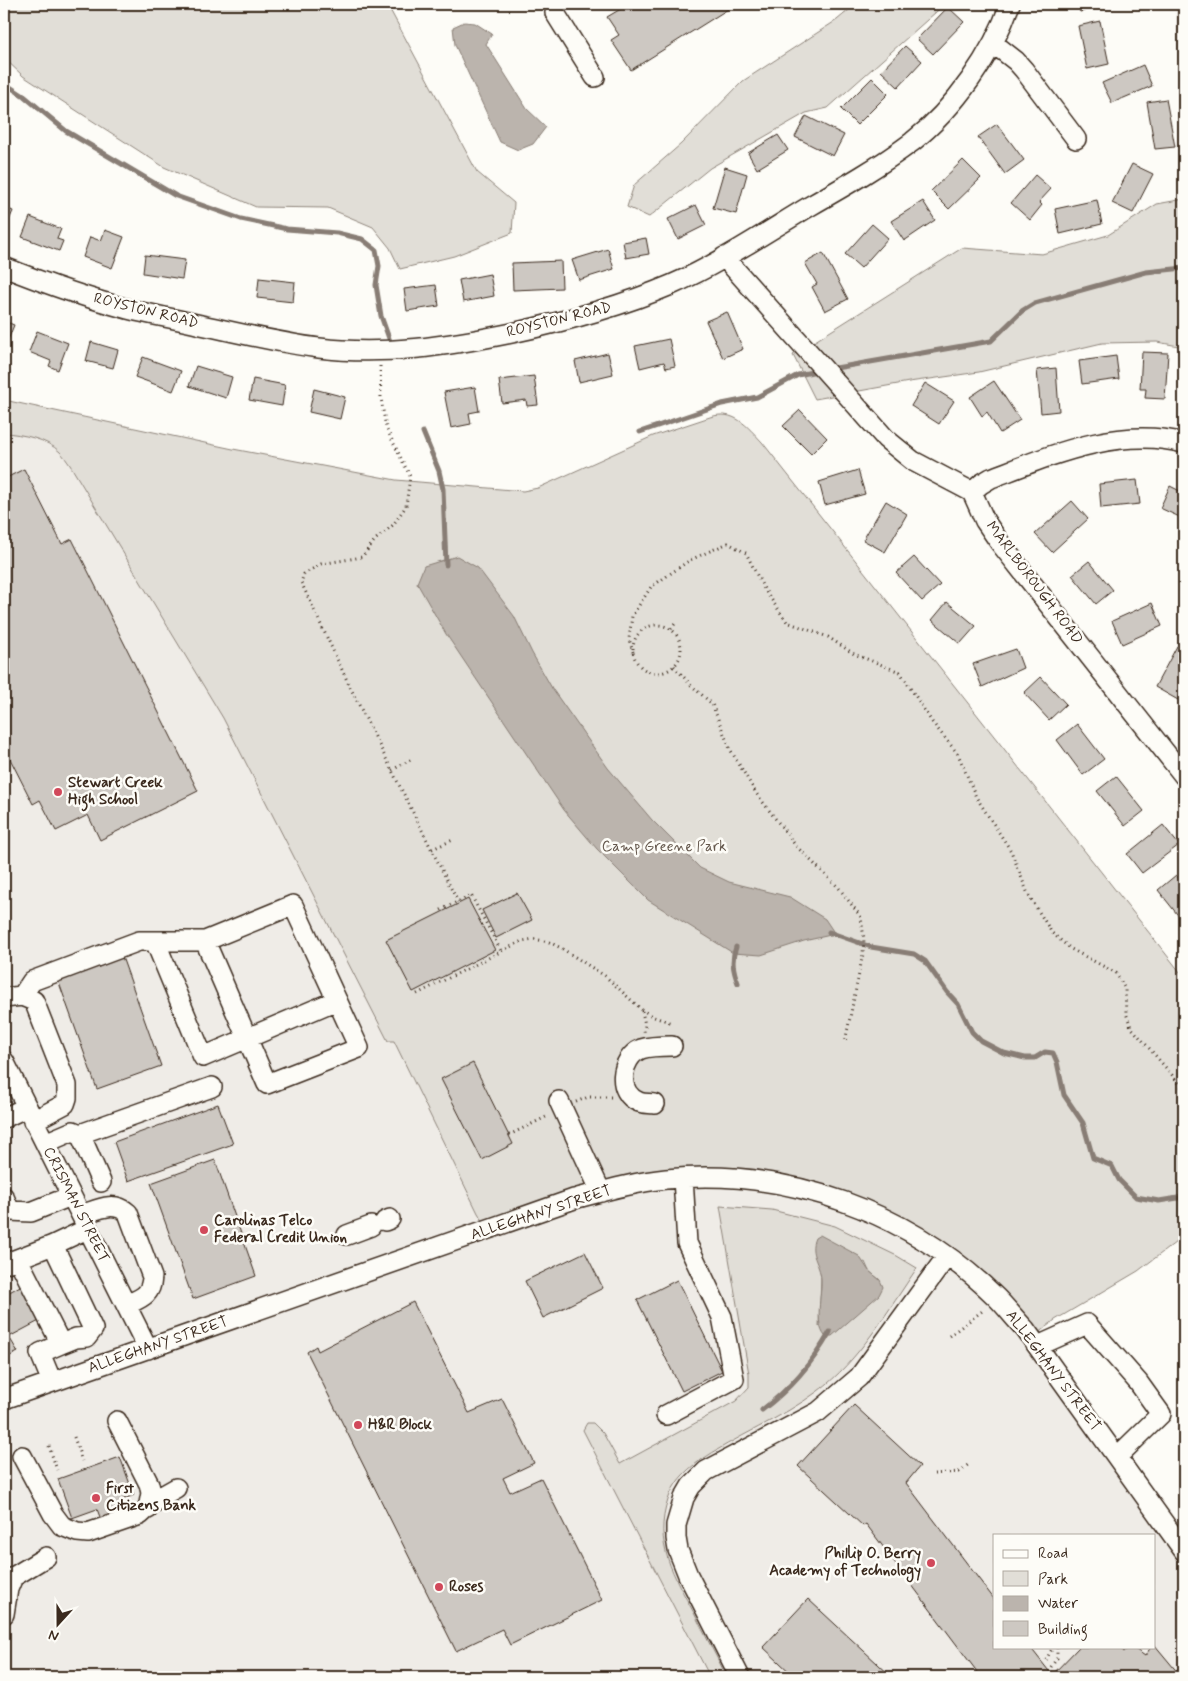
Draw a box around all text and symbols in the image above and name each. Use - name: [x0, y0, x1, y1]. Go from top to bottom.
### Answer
- street label: ROYSTON ROAD: [92, 288, 200, 334]
- street label: ROYSTON ROAD: [505, 297, 613, 343]
- street label: MARLBOROUGH ROAD: [981, 517, 1087, 649]
- place label: Stewart Creek High School: [68, 773, 163, 812]
- marker: Stewart Creek High School: [52, 786, 64, 798]
- park label: Camp Greene Park: [602, 837, 726, 857]
- street label: CRISMAN STREET: [38, 1144, 114, 1266]
- street label: ALLEGHANY STREET: [468, 1181, 614, 1245]
- place label: Carolinas Telco Federal Credit Union: [214, 1211, 347, 1248]
- marker: Carolinas Telco Federal Credit Union: [198, 1224, 210, 1236]
- street label: ALLEGHANY STREET: [1001, 1306, 1105, 1436]
- street label: ALLEGHANY STREET: [85, 1312, 231, 1378]
- place label: H&R Block: [368, 1415, 432, 1435]
- marker: H&R Block: [352, 1419, 364, 1431]
- place label: First Citizens Bank: [106, 1479, 197, 1516]
- marker: First Citizens Bank: [90, 1492, 102, 1504]
- legend: [993, 1534, 1156, 1648]
- place label: Phillip O. Berry Academy of Technology: [769, 1544, 921, 1583]
- text: Road: [1038, 1544, 1068, 1564]
- marker: Phillip O. Berry Academy of Technology: [925, 1557, 937, 1569]
- text: Park: [1038, 1570, 1068, 1590]
- place label: Roses: [449, 1577, 484, 1597]
- marker: Roses: [433, 1581, 445, 1593]
- text: Water: [1038, 1594, 1078, 1614]
- north arrow: [32, 1598, 82, 1648]
- text: Building: [1038, 1620, 1088, 1641]
- text: N: [46, 1625, 61, 1645]

